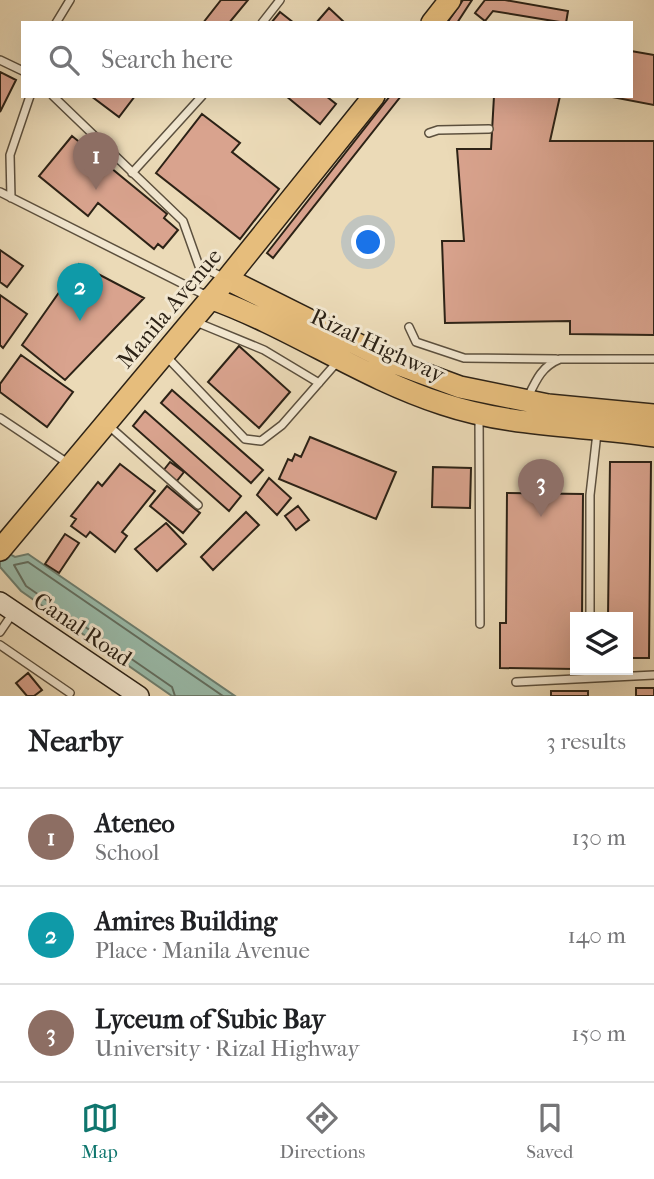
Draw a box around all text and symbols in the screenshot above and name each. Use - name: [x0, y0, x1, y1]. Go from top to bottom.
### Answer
- search box: [21, 21, 633, 98]
- icon: search: [45, 41, 83, 79]
- text: Search here: [101, 44, 233, 75]
- pin: 1: [73, 132, 119, 190]
- your location: [351, 225, 385, 259]
- street label: Manila Avenue: [111, 243, 227, 374]
- pin: 2: [57, 263, 103, 321]
- street label: Rizal Highway: [307, 303, 450, 389]
- pin: 3: [518, 459, 564, 517]
- street label: Canal Road: [28, 587, 137, 672]
- map controls: [570, 612, 633, 675]
- button: layers: [570, 612, 633, 675]
- text: Nearby: [28, 724, 123, 759]
- text: 3 results: [546, 728, 626, 755]
- text: Ateneo: [95, 808, 175, 839]
- text: 1: [47, 824, 55, 851]
- text: 130 m: [572, 824, 626, 851]
- text: School: [95, 839, 159, 866]
- text: Amires Building: [95, 906, 277, 937]
- text: 2: [45, 922, 57, 949]
- text: 140 m: [567, 922, 626, 949]
- text: Place · Manila Avenue: [95, 937, 310, 964]
- text: Lyceum of Subic Bay: [95, 1004, 325, 1035]
- text: 3: [46, 1020, 56, 1047]
- text: 150 m: [571, 1020, 626, 1047]
- text: University · Rizal Highway: [95, 1035, 360, 1062]
- tab: Map: [81, 1099, 119, 1163]
- tab: Directions: [280, 1099, 365, 1163]
- tab: Saved: [526, 1099, 573, 1163]

